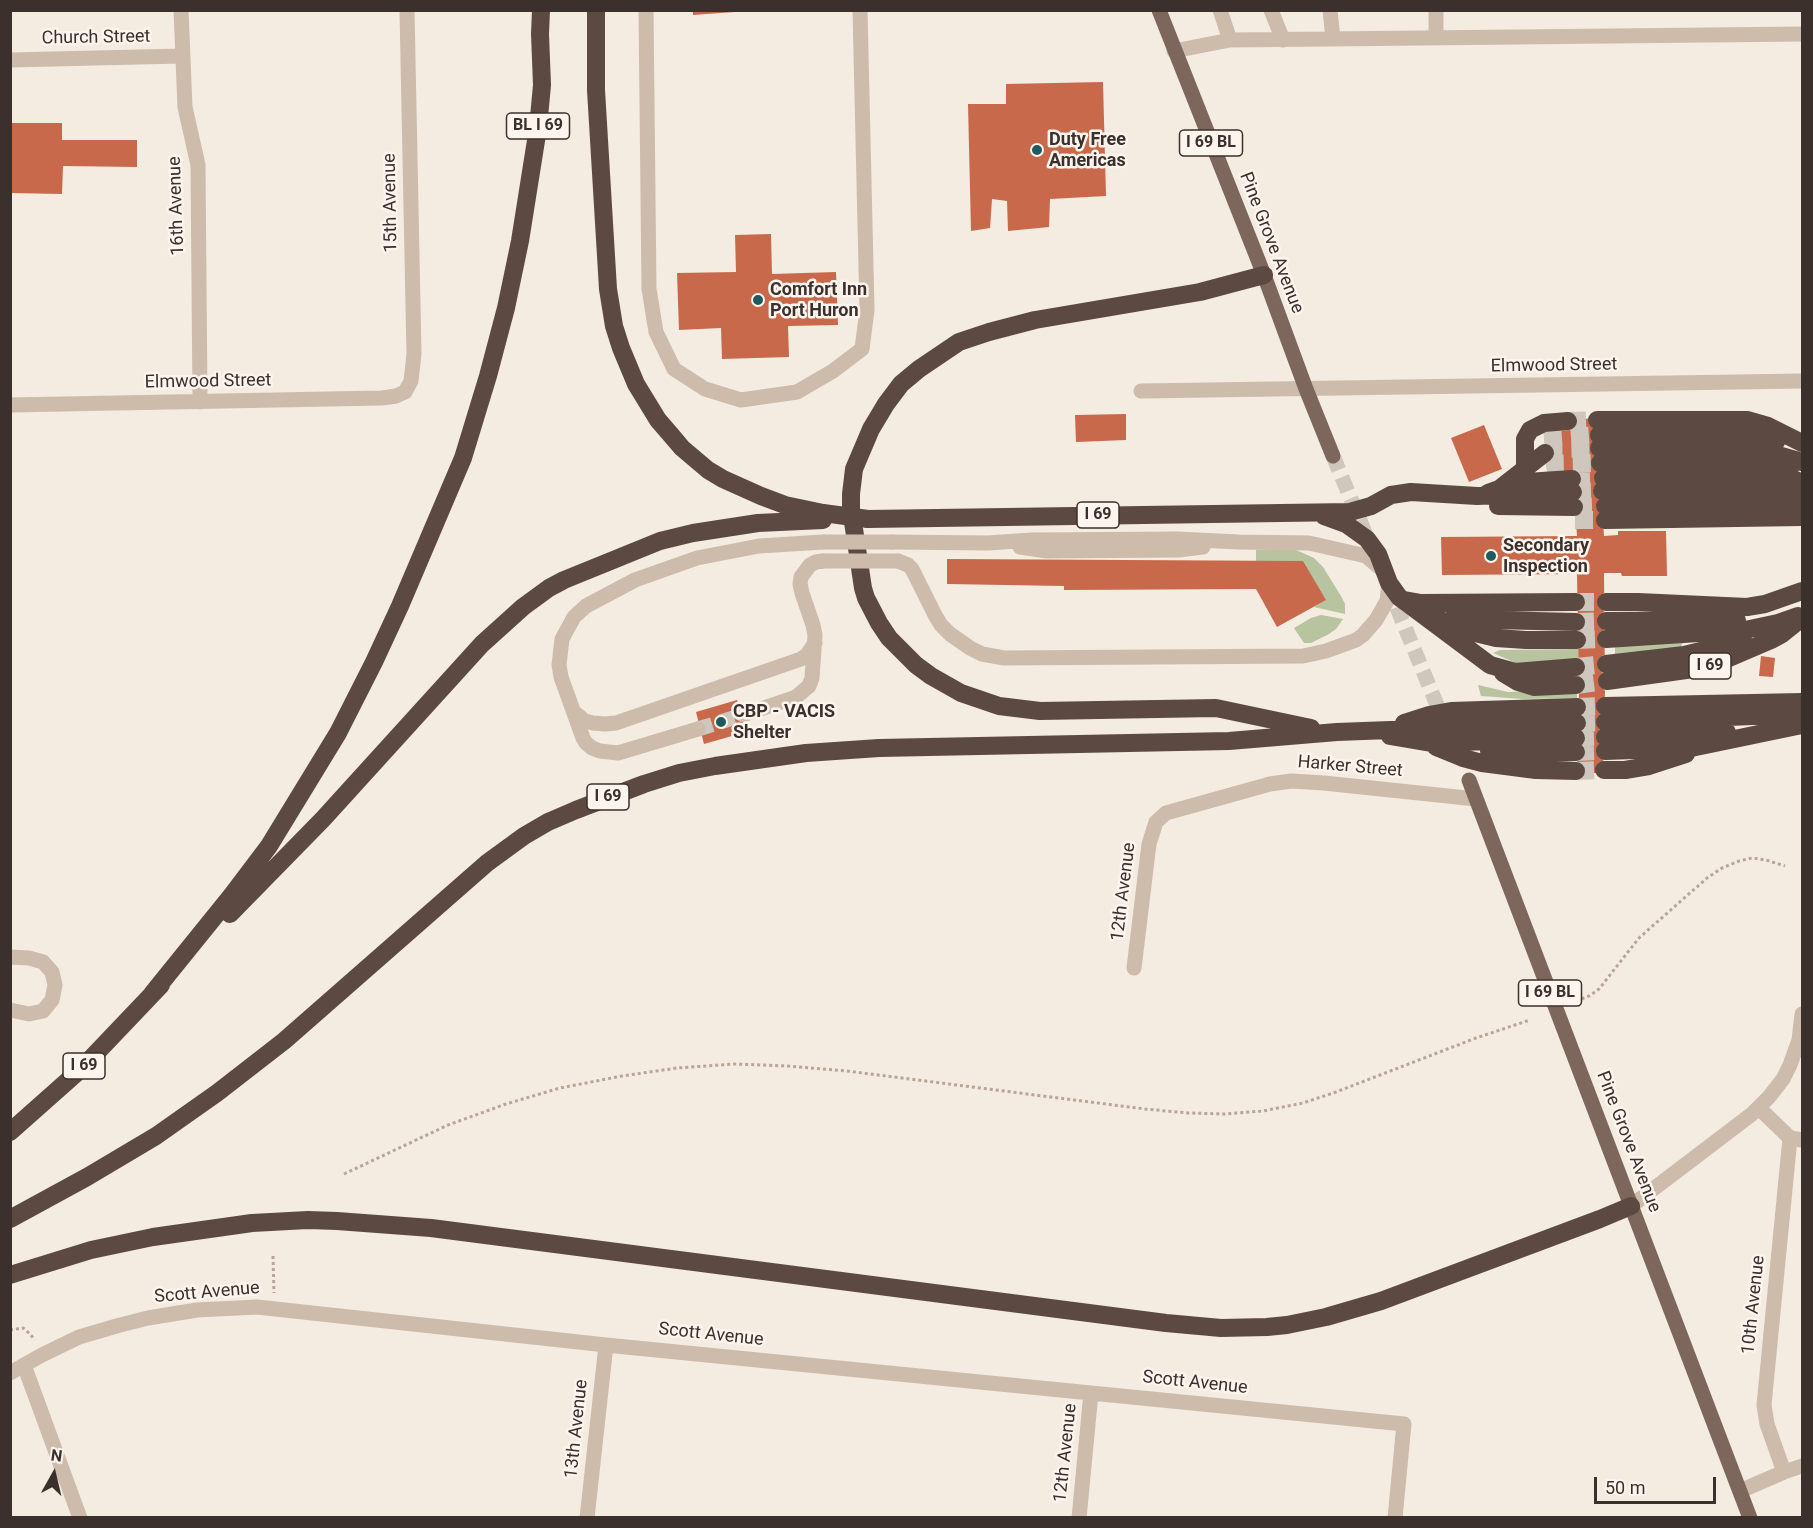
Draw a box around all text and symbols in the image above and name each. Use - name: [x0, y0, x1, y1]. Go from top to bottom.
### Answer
- street label: Church Street: [41, 26, 151, 50]
- road number: BL I 69: [506, 113, 570, 139]
- place label: Duty Free Americas: [1049, 129, 1126, 172]
- road number: I 69 BL: [1180, 130, 1242, 156]
- marker: Duty Free Americas: [1030, 143, 1044, 157]
- street label: 15th Avenue: [379, 153, 403, 253]
- street label: 16th Avenue: [164, 156, 190, 256]
- street label: Pine Grove Avenue: [1234, 169, 1308, 317]
- place label: Comfort Inn Port Huron: [770, 279, 867, 322]
- marker: Comfort Inn Port Huron: [751, 293, 765, 307]
- street label: Elmwood Street: [1491, 354, 1617, 378]
- street label: Elmwood Street: [145, 370, 271, 394]
- road number: I 69: [1077, 502, 1119, 528]
- place label: Secondary Inspection: [1503, 535, 1589, 578]
- marker: Secondary Inspection: [1484, 549, 1498, 563]
- road number: I 69: [1689, 653, 1731, 679]
- place label: CBP - VACIS Shelter: [733, 701, 835, 744]
- marker: CBP - VACIS Shelter: [714, 715, 728, 729]
- street label: Harker Street: [1297, 752, 1403, 782]
- road number: I 69: [587, 784, 629, 810]
- street label: 12th Avenue: [1107, 841, 1141, 943]
- road number: I 69 BL: [1518, 980, 1582, 1006]
- road number: I 69: [63, 1053, 105, 1079]
- street label: Pine Grove Avenue: [1591, 1068, 1665, 1216]
- street label: 10th Avenue: [1738, 1254, 1770, 1356]
- street label: Scott Avenue: [154, 1278, 260, 1308]
- street label: Scott Avenue: [657, 1319, 765, 1351]
- street label: Scott Avenue: [1141, 1367, 1249, 1399]
- street label: 13th Avenue: [561, 1378, 593, 1480]
- street label: 12th Avenue: [1050, 1402, 1082, 1504]
- north arrow: [24, 1444, 84, 1504]
- text: N: [50, 1445, 63, 1466]
- scale bar: [1597, 1465, 1718, 1503]
- text: 50 m: [1605, 1477, 1645, 1498]

